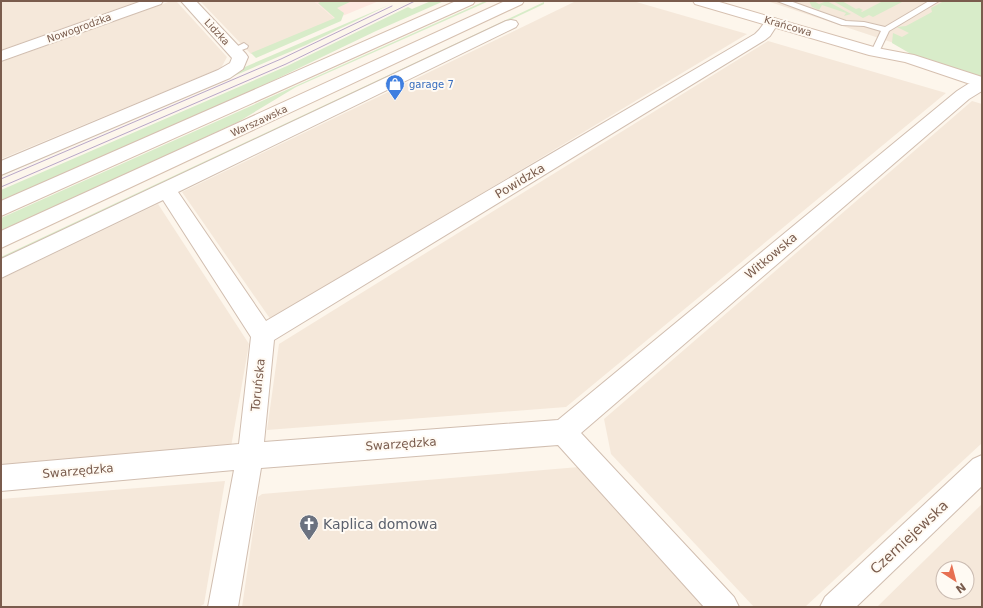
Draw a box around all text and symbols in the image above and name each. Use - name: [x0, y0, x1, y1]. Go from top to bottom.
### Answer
- street label: Nowogrodzka: [45, 11, 113, 45]
- street label: Krańcowa: [763, 14, 813, 38]
- street label: Lidzka: [202, 17, 232, 47]
- shop icon: garage 7: [384, 73, 406, 101]
- place label: garage 7: [409, 79, 454, 90]
- street label: Warszawska: [229, 103, 289, 139]
- street label: Powidzka: [493, 161, 547, 201]
- street label: Witkowska: [742, 230, 800, 282]
- street label: Toruńska: [248, 358, 268, 413]
- street label: Swarzędzka: [365, 435, 437, 453]
- street label: Swarzędzka: [42, 461, 114, 481]
- street label: Czerniejewska: [867, 497, 951, 577]
- church icon: Kaplica domowa: [298, 513, 320, 541]
- place label: Kaplica domowa: [323, 516, 438, 532]
- north arrow: [935, 560, 975, 600]
- text: N: [953, 580, 968, 596]

